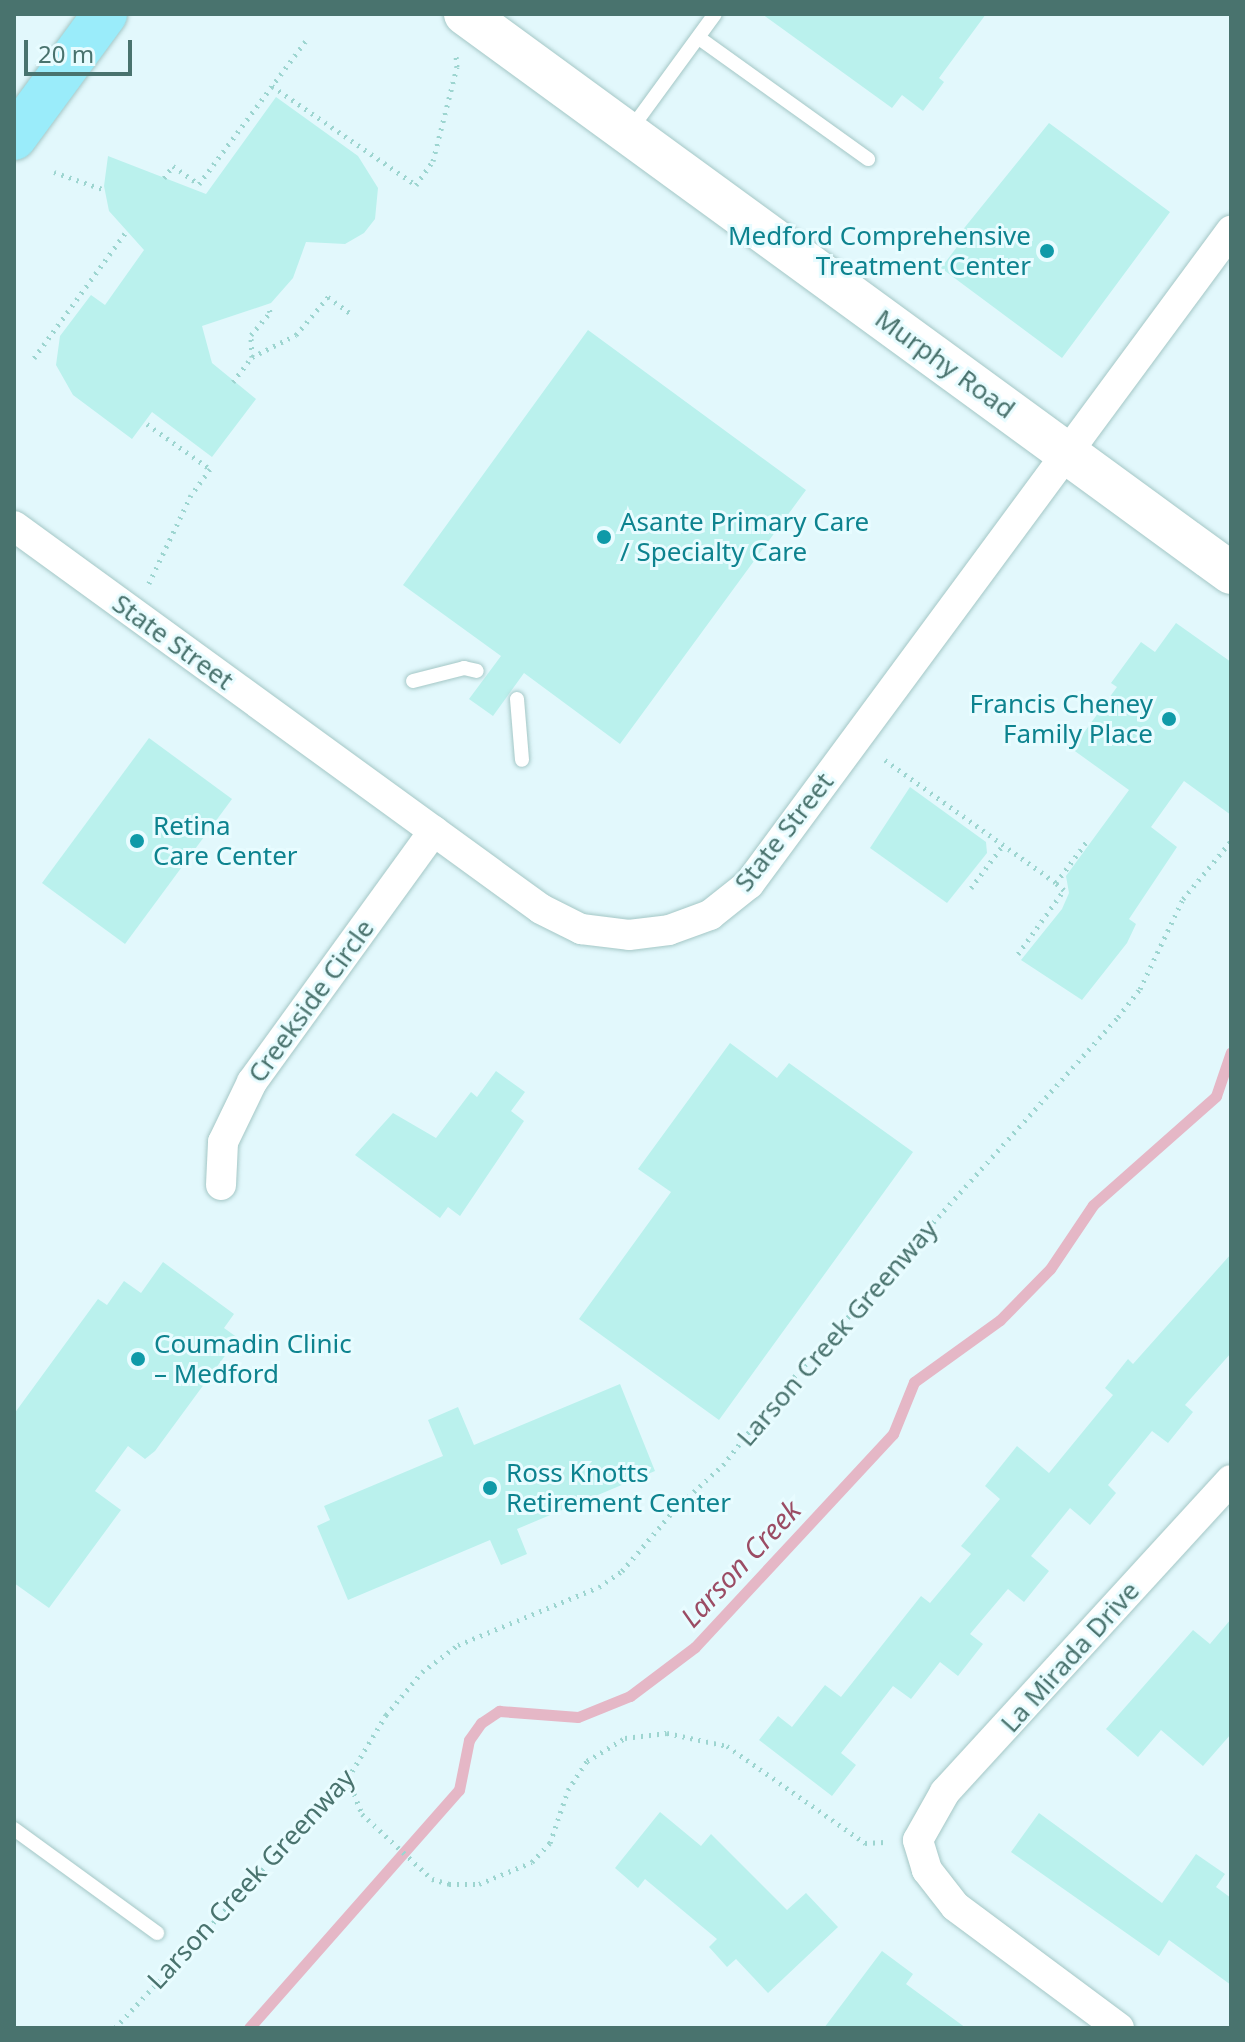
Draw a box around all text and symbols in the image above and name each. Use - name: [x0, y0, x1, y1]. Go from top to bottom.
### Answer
- scale bar: [28, 24, 136, 74]
- text: 20 m: [38, 37, 94, 70]
- place label: Medford Comprehensive Treatment Center: [728, 220, 1031, 282]
- marker: Medford Comprehensive Treatment Center: [1038, 242, 1056, 260]
- street label: Murphy Road: [869, 303, 1021, 425]
- place label: Asante Primary Care / Specialty Care: [620, 506, 869, 568]
- marker: Asante Primary Care / Specialty Care: [595, 528, 613, 546]
- street label: State Street: [107, 588, 239, 696]
- place label: Francis Cheney Family Place: [970, 688, 1153, 750]
- marker: Francis Cheney Family Place: [1160, 710, 1178, 728]
- street label: State Street: [728, 767, 840, 897]
- place label: Retina Care Center: [153, 810, 298, 872]
- marker: Retina Care Center: [128, 832, 146, 850]
- street label: Creekside Circle: [241, 913, 381, 1089]
- street label: Larson Creek Greenway: [730, 1214, 944, 1452]
- place label: Coumadin Clinic – Medford: [154, 1328, 352, 1390]
- marker: Coumadin Clinic – Medford: [129, 1350, 147, 1368]
- place label: Ross Knotts Retirement Center: [506, 1457, 731, 1518]
- marker: Ross Knotts Retirement Center: [481, 1479, 499, 1497]
- water label: Larson Creek: [673, 1493, 807, 1633]
- street label: La Mirada Drive: [994, 1575, 1146, 1739]
- street label: Larson Creek Greenway: [141, 1763, 361, 1995]

